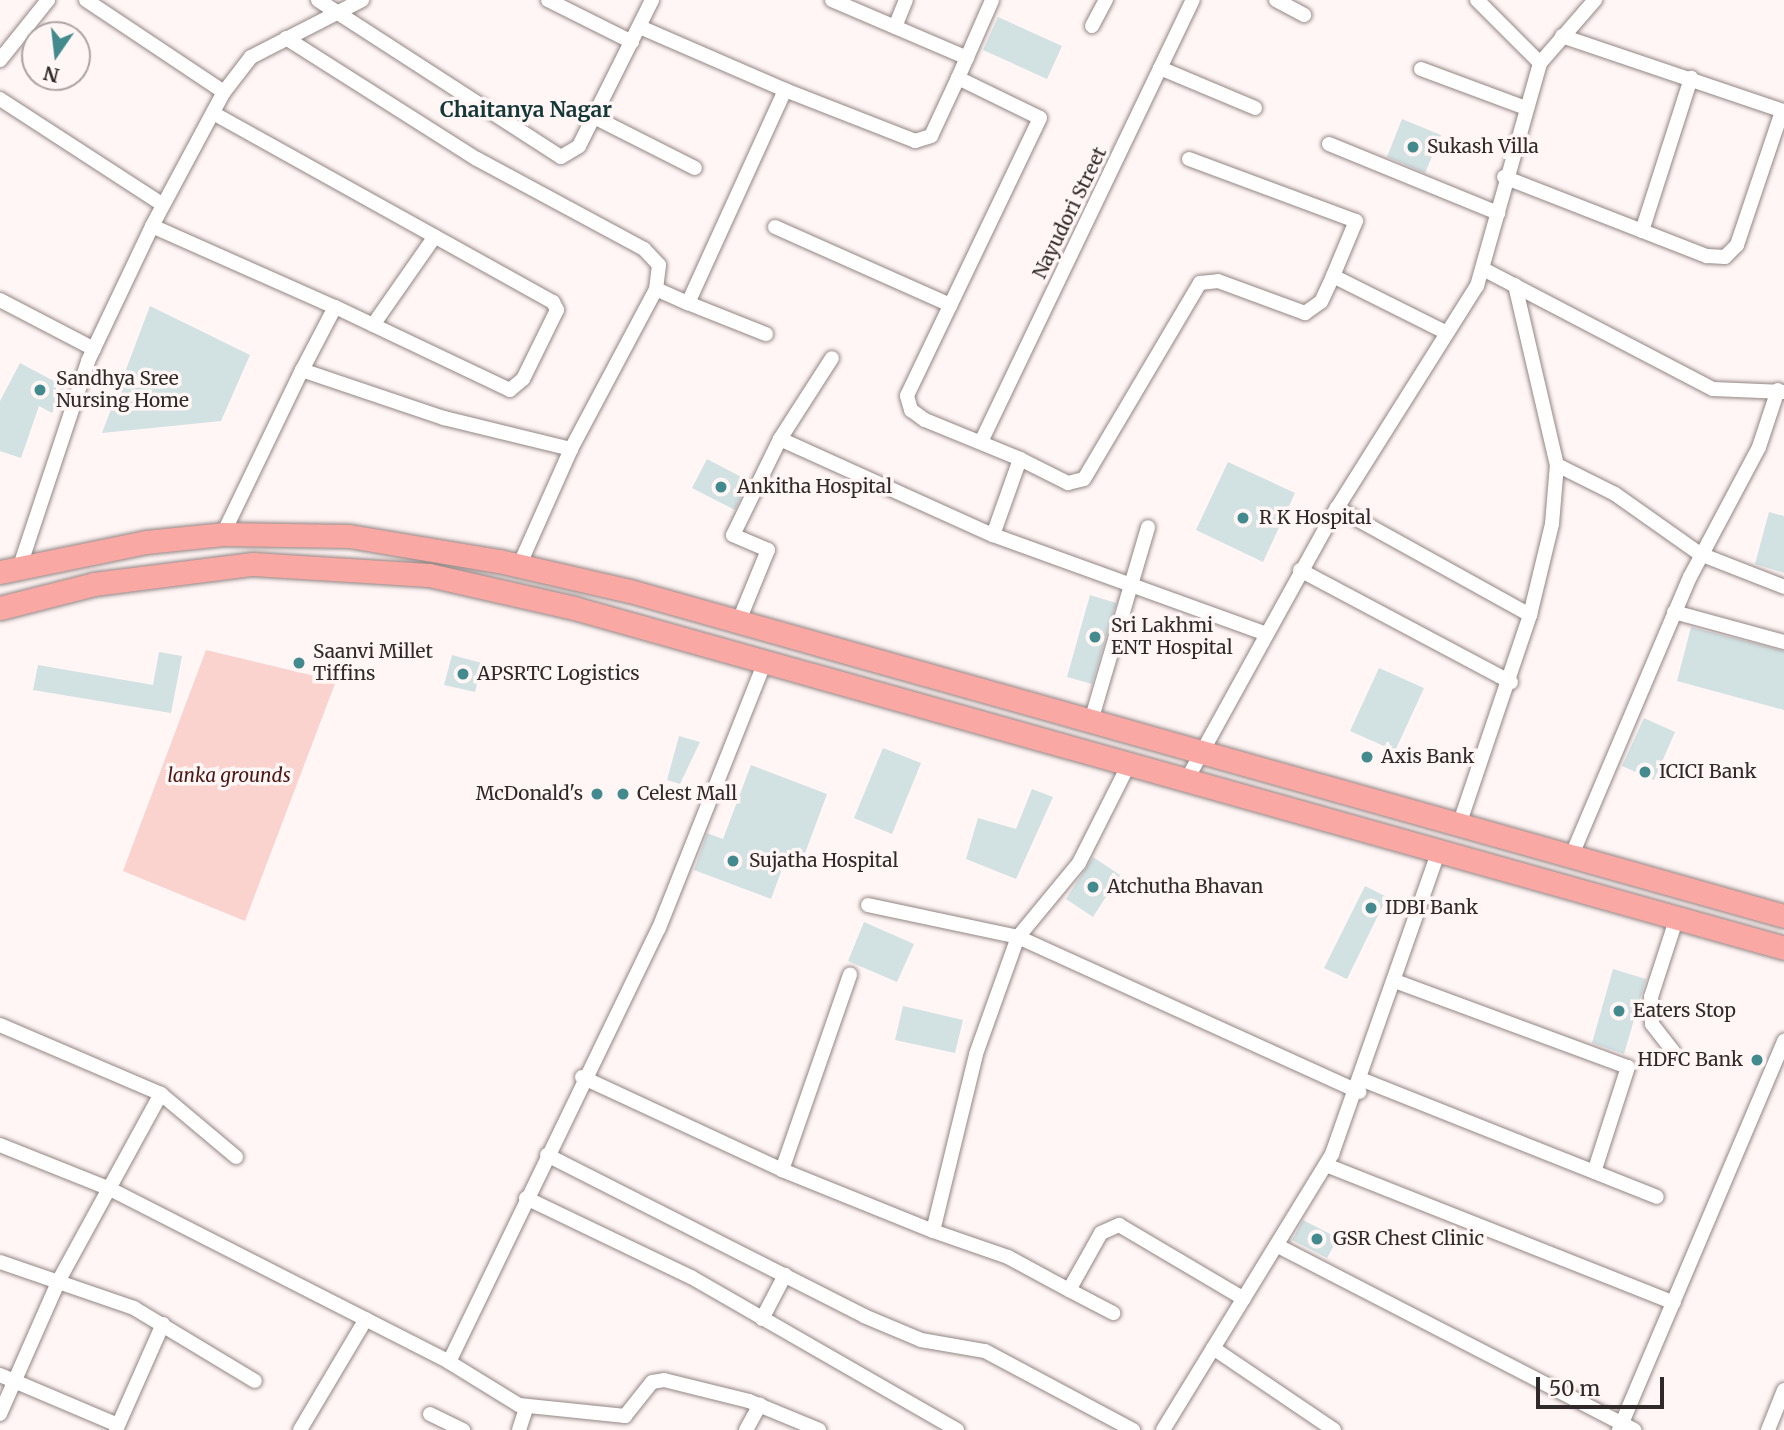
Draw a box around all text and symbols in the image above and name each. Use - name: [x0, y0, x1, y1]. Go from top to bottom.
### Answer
- north arrow: [21, 21, 91, 91]
- text: N: [41, 61, 62, 88]
- district label: Chaitanya Nagar: [440, 97, 612, 123]
- place label: Sukash Villa: [1427, 136, 1539, 158]
- marker: Sukash Villa: [1405, 139, 1421, 155]
- street label: Nayudori Street: [1028, 144, 1112, 282]
- place label: Sandhya Sree Nursing Home: [56, 368, 189, 412]
- marker: Sandhya Sree Nursing Home: [30, 380, 50, 400]
- place label: Ankitha Hospital: [737, 476, 892, 498]
- marker: Ankitha Hospital: [711, 477, 731, 497]
- place label: R K Hospital: [1259, 507, 1371, 529]
- marker: R K Hospital: [1233, 508, 1253, 528]
- place label: Sri Lakhmi ENT Hospital: [1111, 615, 1233, 659]
- marker: Sri Lakhmi ENT Hospital: [1085, 627, 1105, 647]
- place label: Saanvi Millet Tiffins: [313, 641, 433, 685]
- marker: Saanvi Millet Tiffins: [291, 655, 307, 671]
- place label: APSRTC Logistics: [477, 663, 640, 685]
- marker: APSRTC Logistics: [455, 666, 471, 682]
- place label: Axis Bank: [1381, 746, 1474, 768]
- marker: Axis Bank: [1359, 749, 1375, 765]
- place label: ICICI Bank: [1659, 761, 1757, 783]
- marker: ICICI Bank: [1637, 764, 1653, 780]
- park label: lanka grounds: [167, 765, 291, 787]
- place label: McDonald's: [476, 783, 583, 805]
- place label: Celest Mall: [637, 783, 737, 805]
- marker: McDonald's: [589, 786, 605, 802]
- marker: Celest Mall: [615, 786, 631, 802]
- place label: Sujatha Hospital: [749, 850, 898, 872]
- marker: Sujatha Hospital: [723, 851, 743, 871]
- place label: Atchutha Bhavan: [1107, 876, 1263, 898]
- marker: Atchutha Bhavan: [1085, 879, 1101, 895]
- place label: IDBI Bank: [1385, 897, 1478, 919]
- marker: IDBI Bank: [1363, 900, 1379, 916]
- place label: Eaters Stop: [1633, 1000, 1736, 1022]
- marker: Eaters Stop: [1611, 1003, 1627, 1019]
- place label: HDFC Bank: [1637, 1049, 1743, 1071]
- marker: HDFC Bank: [1749, 1052, 1765, 1068]
- place label: GSR Chest Clinic: [1333, 1228, 1484, 1250]
- marker: GSR Chest Clinic: [1307, 1229, 1327, 1249]
- scale bar: [1539, 1364, 1667, 1408]
- text: 50 m: [1549, 1375, 1600, 1402]

